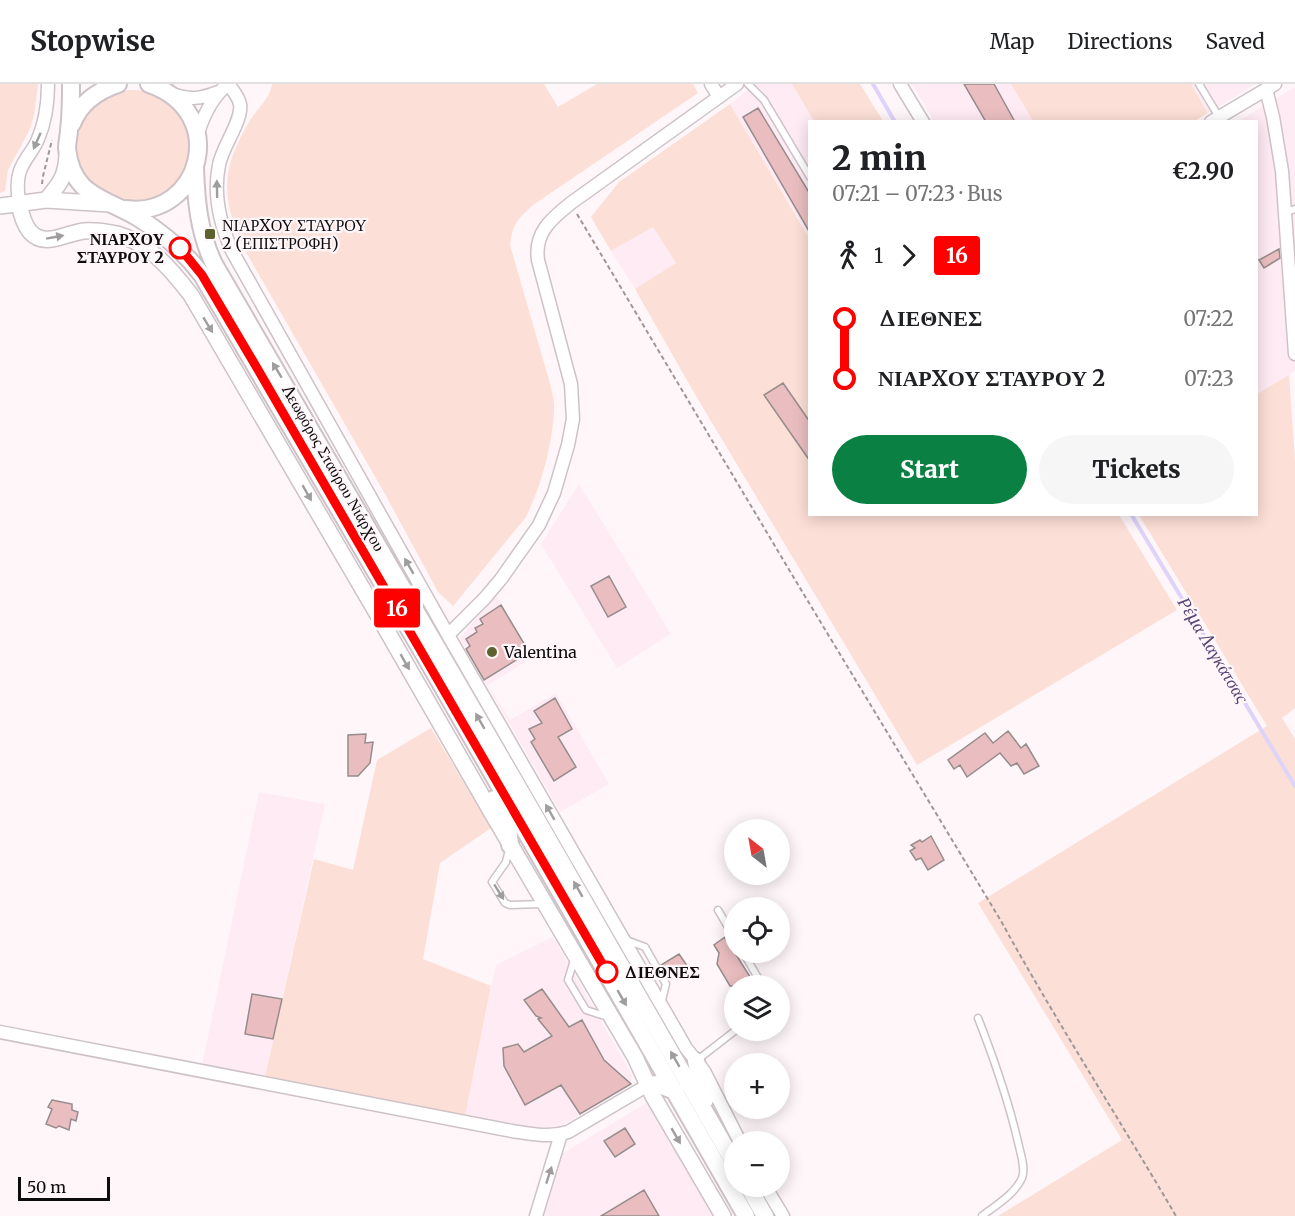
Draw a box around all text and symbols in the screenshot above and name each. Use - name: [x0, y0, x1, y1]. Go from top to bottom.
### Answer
- text: Stopwise: [30, 23, 155, 59]
- text: Map: [990, 28, 1034, 55]
- text: Directions: [1067, 28, 1172, 55]
- text: Saved: [1205, 28, 1265, 55]
- one-way arrow: [32, 132, 42, 150]
- text: 2 min: [832, 138, 926, 179]
- text: €2.90: [1172, 157, 1234, 185]
- one-way arrow: [213, 179, 222, 198]
- text: 07:21 – 07:23 · Bus: [832, 181, 1003, 206]
- place label: ΝΙΑΡΧΟΥ ΣΤΑΥΡΟΥ 2 (ΕΠΙΣΤΡΟΦΗ): [222, 215, 367, 253]
- marker: ΝΙΑΡΧΟΥ ΣΤΑΥΡΟΥ 2 (ΕΠΙΣΤΡΟΦΗ): [203, 227, 217, 241]
- place label: ΝΙΑΡΧΟΥ ΣΤΑΥΡΟΥ 2: [77, 229, 164, 267]
- one-way arrow: [46, 232, 65, 241]
- marker: ΝΙΑΡΧΟΥ ΣΤΑΥΡΟΥ 2: [169, 237, 191, 259]
- icon: walk: [832, 239, 865, 272]
- icon: forward: [892, 239, 925, 272]
- text: 16: [946, 242, 968, 269]
- text: 1: [874, 243, 883, 268]
- text: ΔΙΕΘΝΕΣ: [878, 304, 982, 332]
- text: 07:22: [1183, 306, 1234, 331]
- one-way arrow: [203, 317, 214, 333]
- one-way arrow: [272, 362, 283, 378]
- text: ΝΙΑΡΧΟΥ ΣΤΑΥΡΟΥ 2: [878, 364, 1105, 392]
- text: 07:23: [1184, 366, 1234, 391]
- street label: Λεωφόρος Σταύρου Νιάρχου: [278, 381, 390, 555]
- button: Start: [832, 435, 1027, 504]
- button: Tickets: [1039, 435, 1234, 504]
- one-way arrow: [302, 485, 312, 502]
- one-way arrow: [404, 557, 414, 574]
- line badge: 16: [370, 588, 424, 628]
- water label: Ρέμα Λαγκάτσας: [1172, 592, 1255, 708]
- text: 16: [386, 595, 408, 622]
- place label: Valentina: [503, 642, 577, 662]
- marker: Valentina: [485, 645, 499, 659]
- one-way arrow: [400, 654, 410, 671]
- one-way arrow: [475, 712, 485, 729]
- one-way arrow: [545, 803, 555, 820]
- north arrow: [724, 819, 790, 885]
- map controls: [724, 819, 790, 1197]
- one-way arrow: [573, 881, 583, 898]
- one-way arrow: [493, 884, 504, 900]
- button: locate: [724, 897, 790, 963]
- marker: ΔΙΕΘΝΕΣ: [596, 961, 618, 983]
- place label: ΔΙΕΘΝΕΣ: [624, 962, 700, 982]
- button: layers: [724, 975, 790, 1041]
- one-way arrow: [616, 990, 627, 1006]
- one-way arrow: [670, 1050, 680, 1067]
- button: +: [724, 1053, 790, 1119]
- one-way arrow: [671, 1128, 682, 1144]
- button: −: [724, 1131, 790, 1197]
- one-way arrow: [544, 1166, 554, 1184]
- scale bar: [18, 1174, 110, 1202]
- text: 50 m: [27, 1177, 66, 1197]

